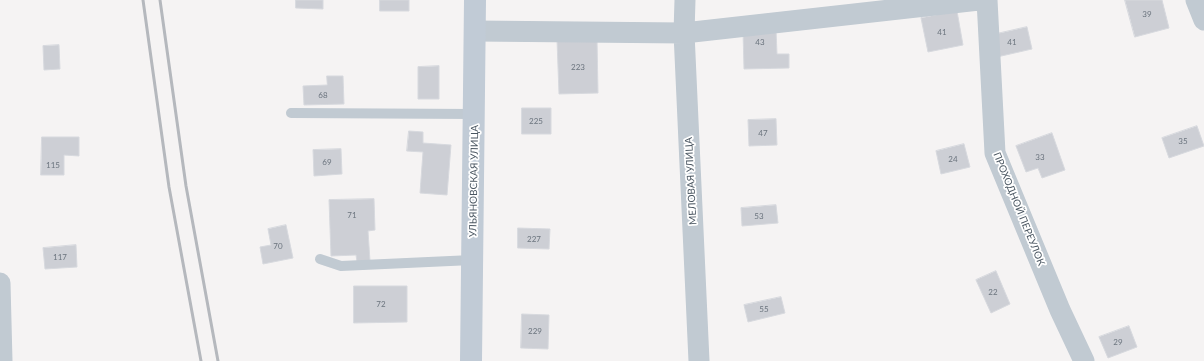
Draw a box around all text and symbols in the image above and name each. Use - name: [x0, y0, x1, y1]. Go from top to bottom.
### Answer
- house number: 39: [1142, 9, 1152, 19]
- house number: 41: [937, 27, 947, 37]
- house number: 43: [755, 37, 765, 47]
- house number: 41: [1007, 37, 1017, 47]
- house number: 223: [571, 62, 585, 72]
- house number: 68: [318, 90, 328, 100]
- house number: 225: [529, 116, 543, 126]
- street label: УЛЬЯНОВСКАЯ УЛИЦА: [467, 125, 481, 237]
- house number: 47: [758, 128, 768, 138]
- house number: 35: [1178, 136, 1188, 146]
- street label: МЕЛОВАЯ УЛИЦА: [683, 137, 699, 225]
- street label: ПРОХОДНОЙ ПЕРЕУЛОК: [991, 151, 1047, 267]
- house number: 33: [1035, 152, 1045, 162]
- house number: 24: [948, 154, 958, 164]
- house number: 69: [322, 157, 332, 167]
- house number: 115: [46, 160, 60, 170]
- house number: 71: [347, 210, 357, 220]
- house number: 53: [754, 211, 764, 221]
- house number: 227: [527, 234, 541, 244]
- house number: 70: [273, 241, 283, 251]
- house number: 117: [53, 252, 67, 262]
- house number: 22: [988, 287, 998, 297]
- house number: 72: [376, 299, 386, 309]
- house number: 55: [759, 304, 769, 314]
- house number: 229: [528, 326, 542, 336]
- house number: 29: [1113, 337, 1123, 347]

